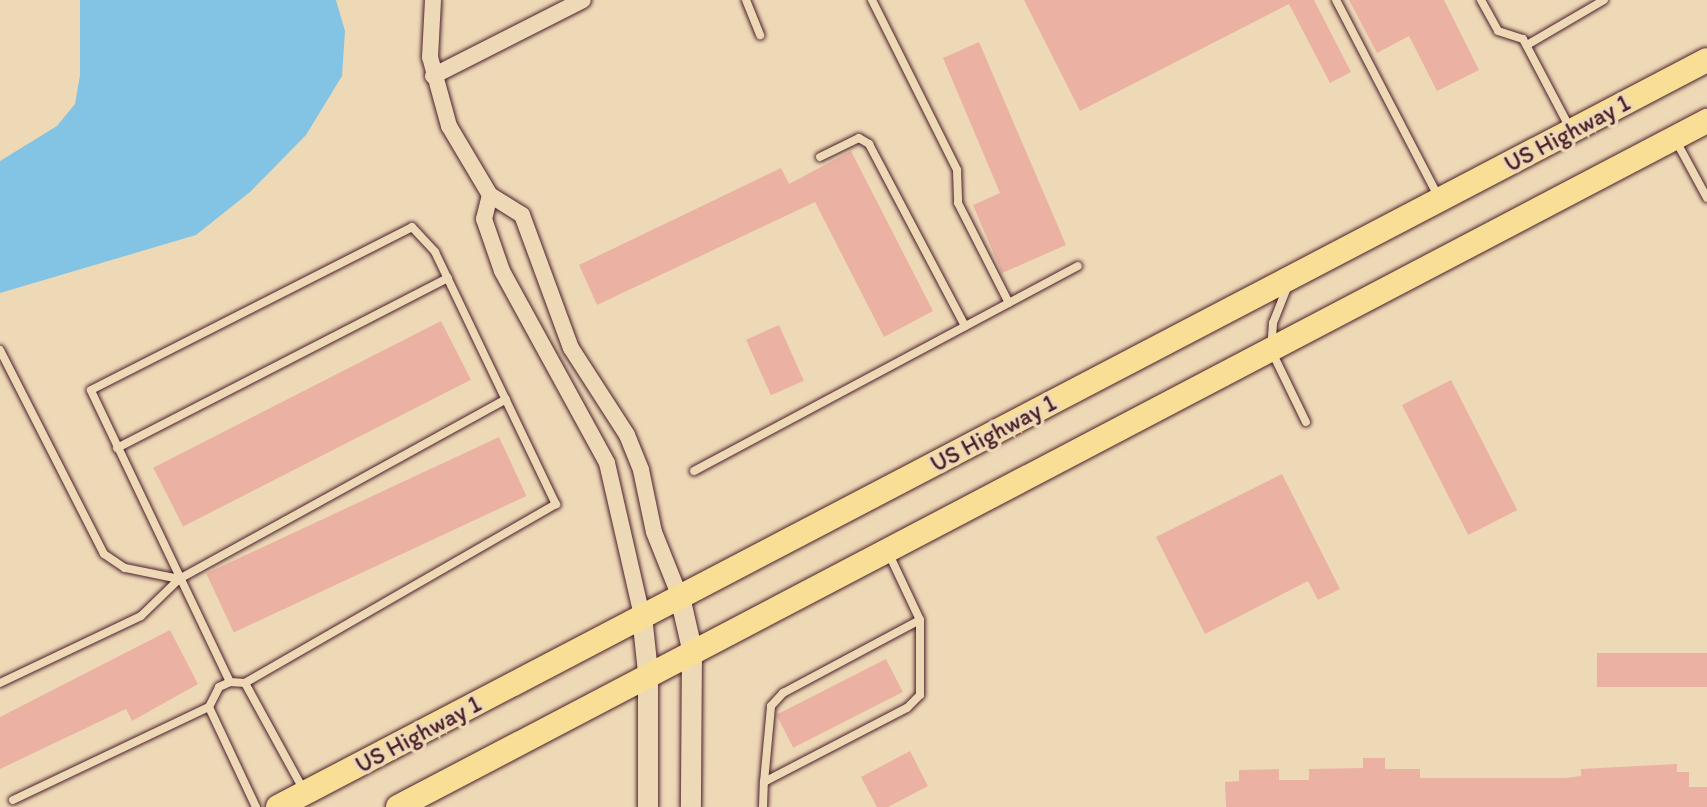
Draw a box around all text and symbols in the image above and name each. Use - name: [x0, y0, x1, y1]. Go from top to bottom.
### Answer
- street label: US Highway 1: [1499, 88, 1635, 178]
- street label: US Highway 1: [925, 388, 1061, 478]
- street label: US Highway 1: [350, 689, 486, 779]

